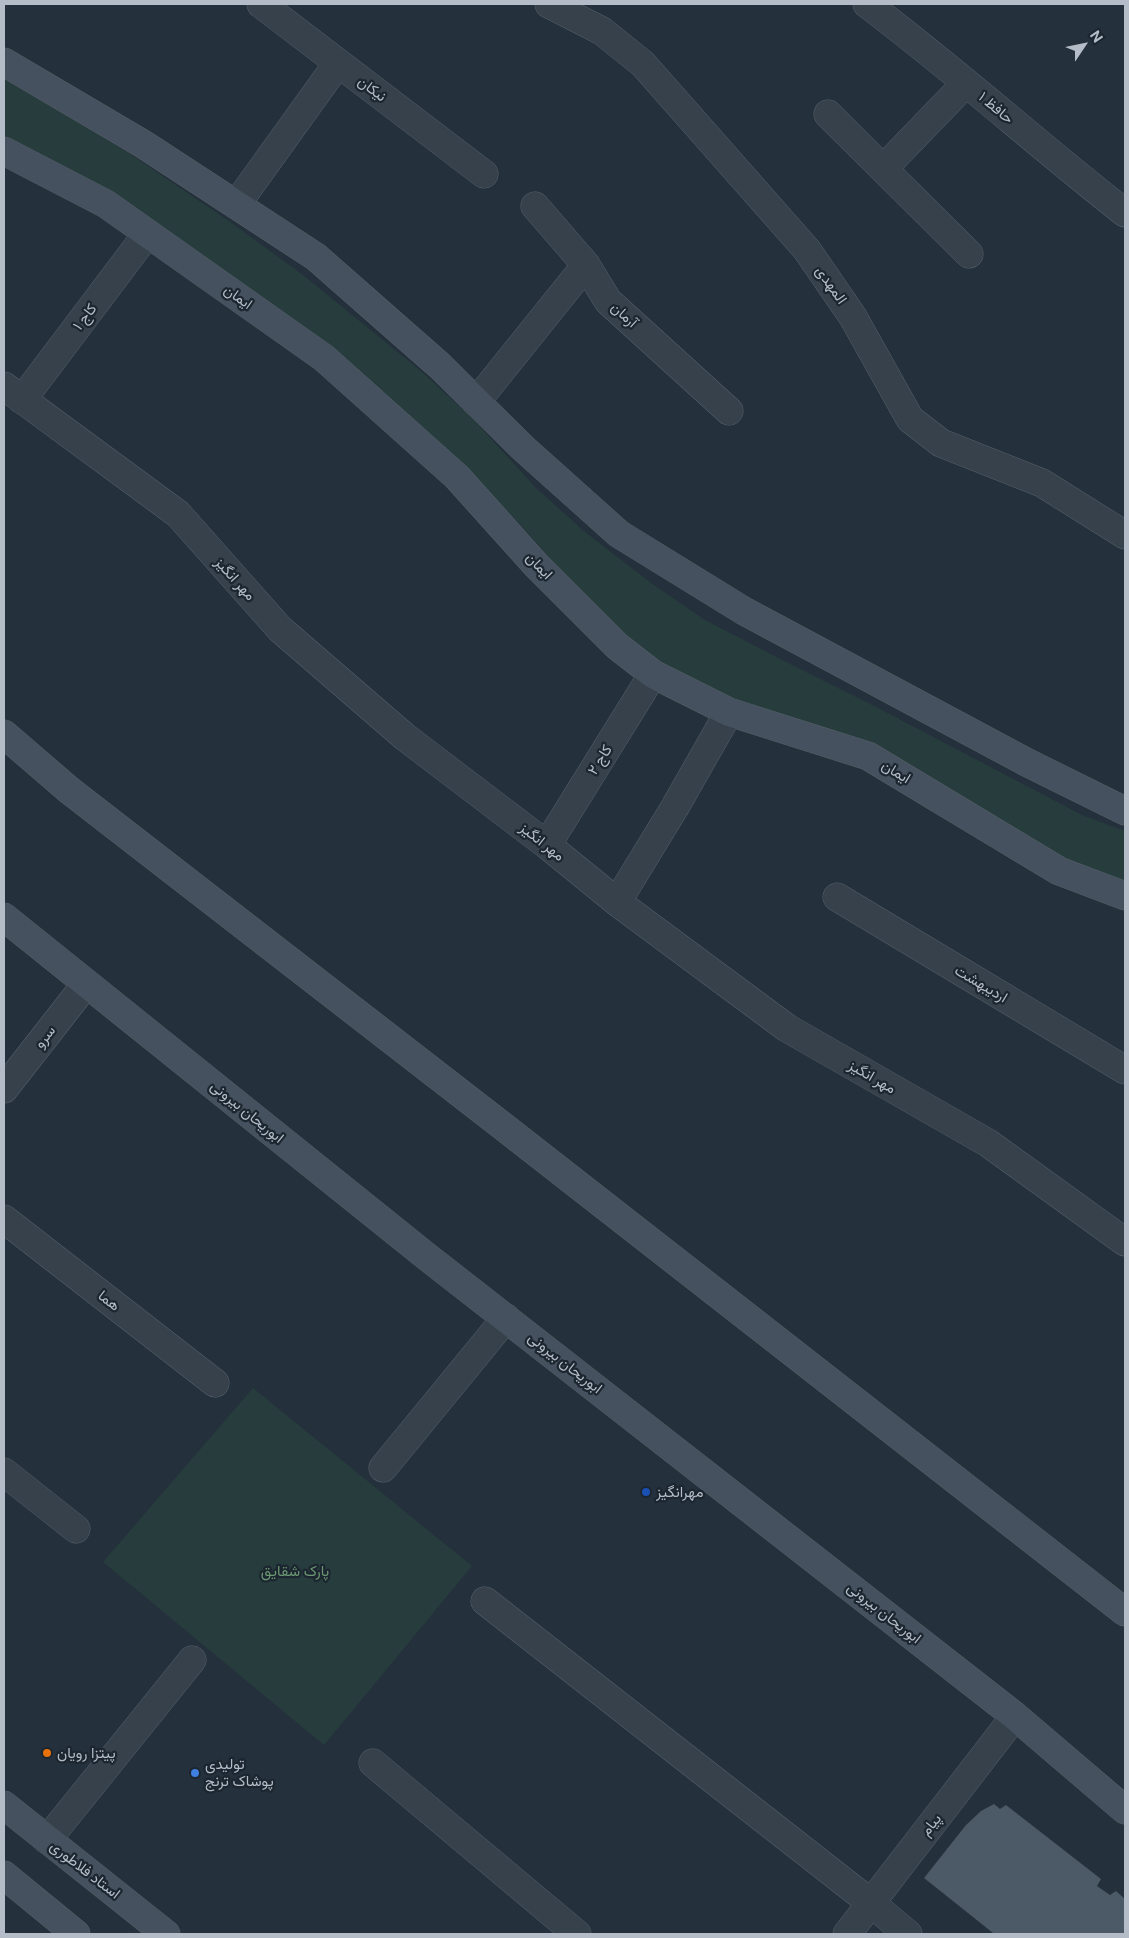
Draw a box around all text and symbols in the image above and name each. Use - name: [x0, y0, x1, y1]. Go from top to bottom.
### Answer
- north arrow: [1059, 20, 1109, 70]
- text: N: [1087, 28, 1106, 46]
- street label: نیکان: [354, 72, 390, 106]
- street label: حافظ ۱: [975, 88, 1017, 128]
- street label: المهدی: [811, 262, 851, 308]
- street label: ایمان: [220, 281, 256, 313]
- street label: آرمان: [607, 298, 641, 332]
- street label: کاج ۱: [69, 300, 101, 334]
- street label: ایمان: [522, 549, 556, 583]
- street label: مهر انگیز: [211, 554, 259, 604]
- street label: کاج ۲: [584, 742, 616, 778]
- street label: ایمان: [878, 756, 914, 788]
- street label: مهر انگیز: [516, 819, 568, 865]
- street label: اردیبهشت: [951, 961, 1011, 1007]
- street label: سرو: [30, 1022, 60, 1052]
- street label: مهر انگیز: [845, 1056, 899, 1098]
- street label: ابوریحان بیرونی: [207, 1077, 287, 1147]
- street label: هما: [94, 1287, 124, 1315]
- street label: ابوریحان بیرونی: [524, 1329, 606, 1397]
- place label: مهرانگیز: [656, 1483, 703, 1501]
- marker: مهرانگیز: [640, 1486, 652, 1498]
- park label: پارک شقایق: [261, 1562, 329, 1580]
- street label: ابوریحان بیرونی: [843, 1579, 925, 1647]
- place label: پیتزا رویان: [57, 1744, 116, 1762]
- marker: پیتزا رویان: [41, 1747, 53, 1759]
- place label: تولیدی پوشاک ترنج: [205, 1755, 274, 1790]
- marker: تولیدی پوشاک ترنج: [189, 1767, 201, 1779]
- street label: پیام: [917, 1810, 945, 1840]
- street label: استاد فلاطوری: [46, 1837, 124, 1903]

